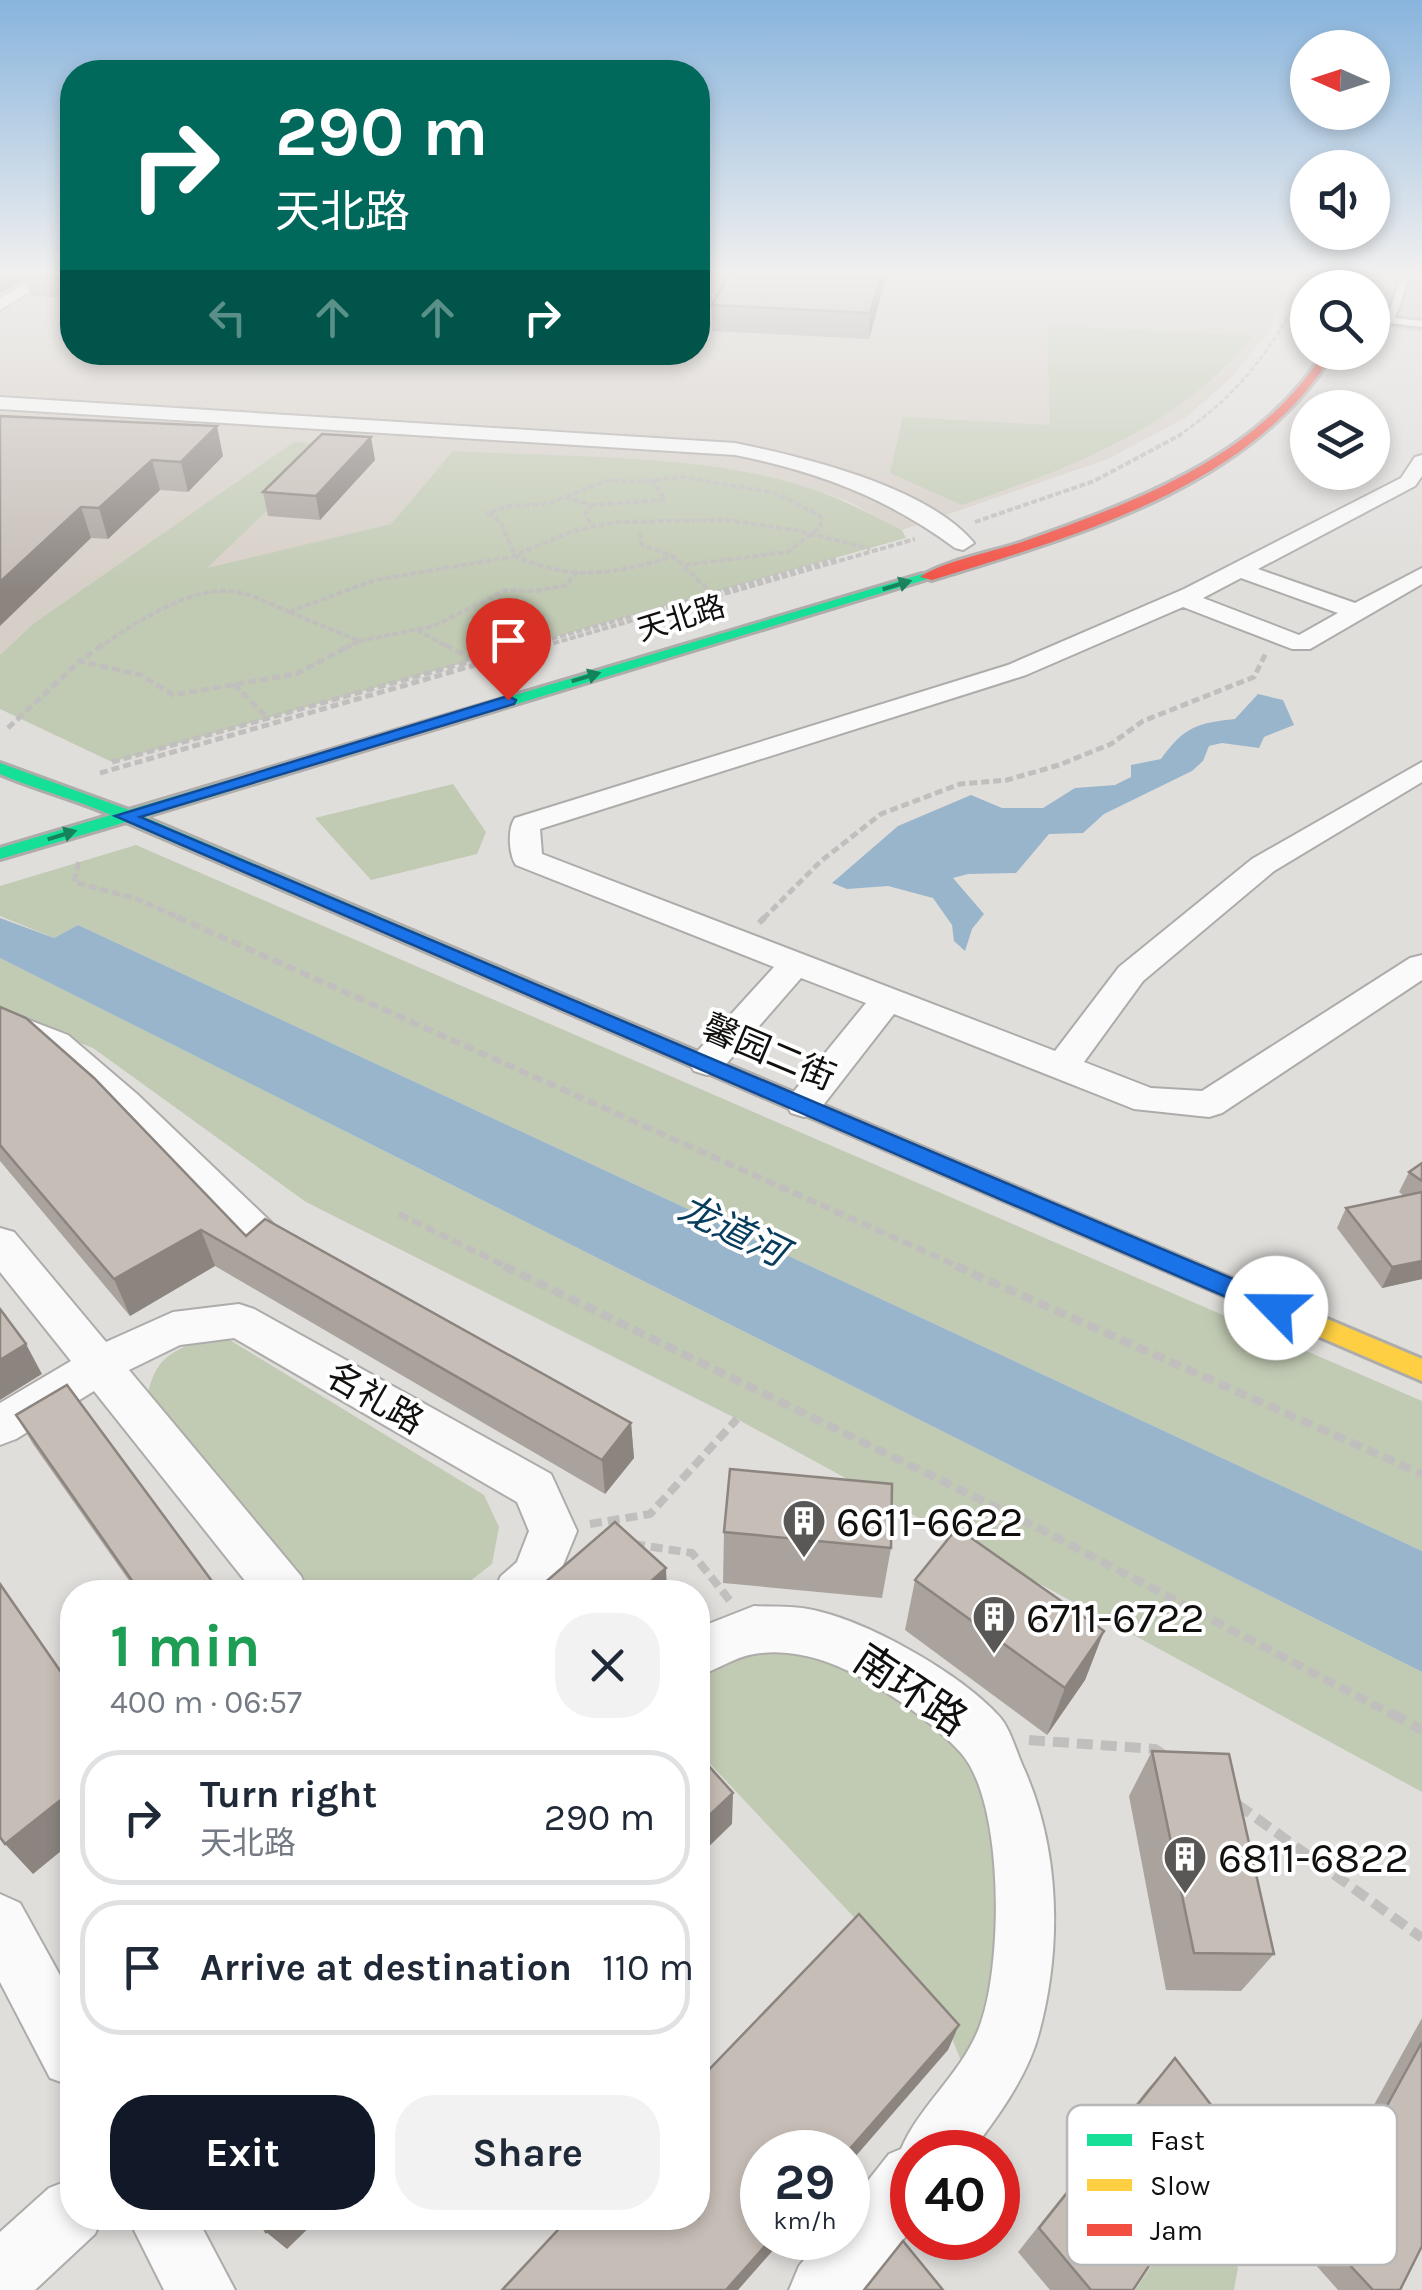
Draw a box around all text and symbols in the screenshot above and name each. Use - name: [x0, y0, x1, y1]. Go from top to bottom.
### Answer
- north arrow: [1290, 30, 1390, 130]
- map controls: [1290, 30, 1390, 490]
- text: 290 m: [275, 91, 488, 173]
- icon: right: [110, 100, 240, 230]
- button: sound: [1290, 150, 1390, 250]
- text: 天北路: [275, 186, 410, 238]
- button: search: [1290, 270, 1390, 370]
- icon: left: [200, 290, 255, 345]
- icon: ahead: [305, 290, 360, 345]
- icon: ahead: [410, 290, 465, 345]
- icon: right: [515, 290, 570, 345]
- button: layers: [1290, 390, 1390, 490]
- one-way arrow: [883, 577, 913, 592]
- street label: 天北路: [633, 588, 729, 648]
- pin: [466, 598, 551, 701]
- icon: arrive: [481, 613, 536, 668]
- one-way arrow: [571, 669, 602, 684]
- one-way arrow: [47, 827, 78, 842]
- street label: 馨园二街: [696, 1006, 841, 1099]
- water label: 龙道河: [672, 1185, 800, 1279]
- position arrow: [1224, 1256, 1328, 1360]
- street label: 名礼路: [319, 1354, 430, 1442]
- place label: 6611-6622: [836, 1497, 1023, 1547]
- building icon: 6611-6622: [781, 1498, 827, 1559]
- place label: 6711-6722: [1026, 1593, 1205, 1643]
- building icon: 6711-6722: [971, 1594, 1017, 1655]
- text: 1 min: [110, 1611, 261, 1681]
- button: close: [555, 1613, 660, 1718]
- street label: 南环路: [844, 1634, 977, 1746]
- text: 400 m · 06:57: [110, 1684, 302, 1721]
- text: Turn right: [200, 1772, 377, 1817]
- icon: right: [115, 1790, 170, 1845]
- text: 290 m: [544, 1795, 655, 1840]
- text: 天北路: [200, 1825, 296, 1862]
- place label: 6811-6822: [1218, 1833, 1409, 1883]
- building icon: 6811-6822: [1162, 1834, 1208, 1895]
- icon: arrive: [115, 1940, 170, 1995]
- text: Arrive at destination: [200, 1945, 572, 1990]
- text: 110 m: [602, 1945, 694, 1990]
- button: Exit: [110, 2095, 375, 2210]
- button: Share: [395, 2095, 660, 2210]
- legend: [1067, 2105, 1397, 2265]
- text: Fast: [1150, 2124, 1205, 2157]
- speed limit sign: 40: [890, 2130, 1020, 2260]
- text: 29: [775, 2153, 835, 2212]
- text: Slow: [1150, 2169, 1210, 2202]
- text: km/h: [773, 2206, 837, 2235]
- text: Jam: [1150, 2214, 1203, 2247]

